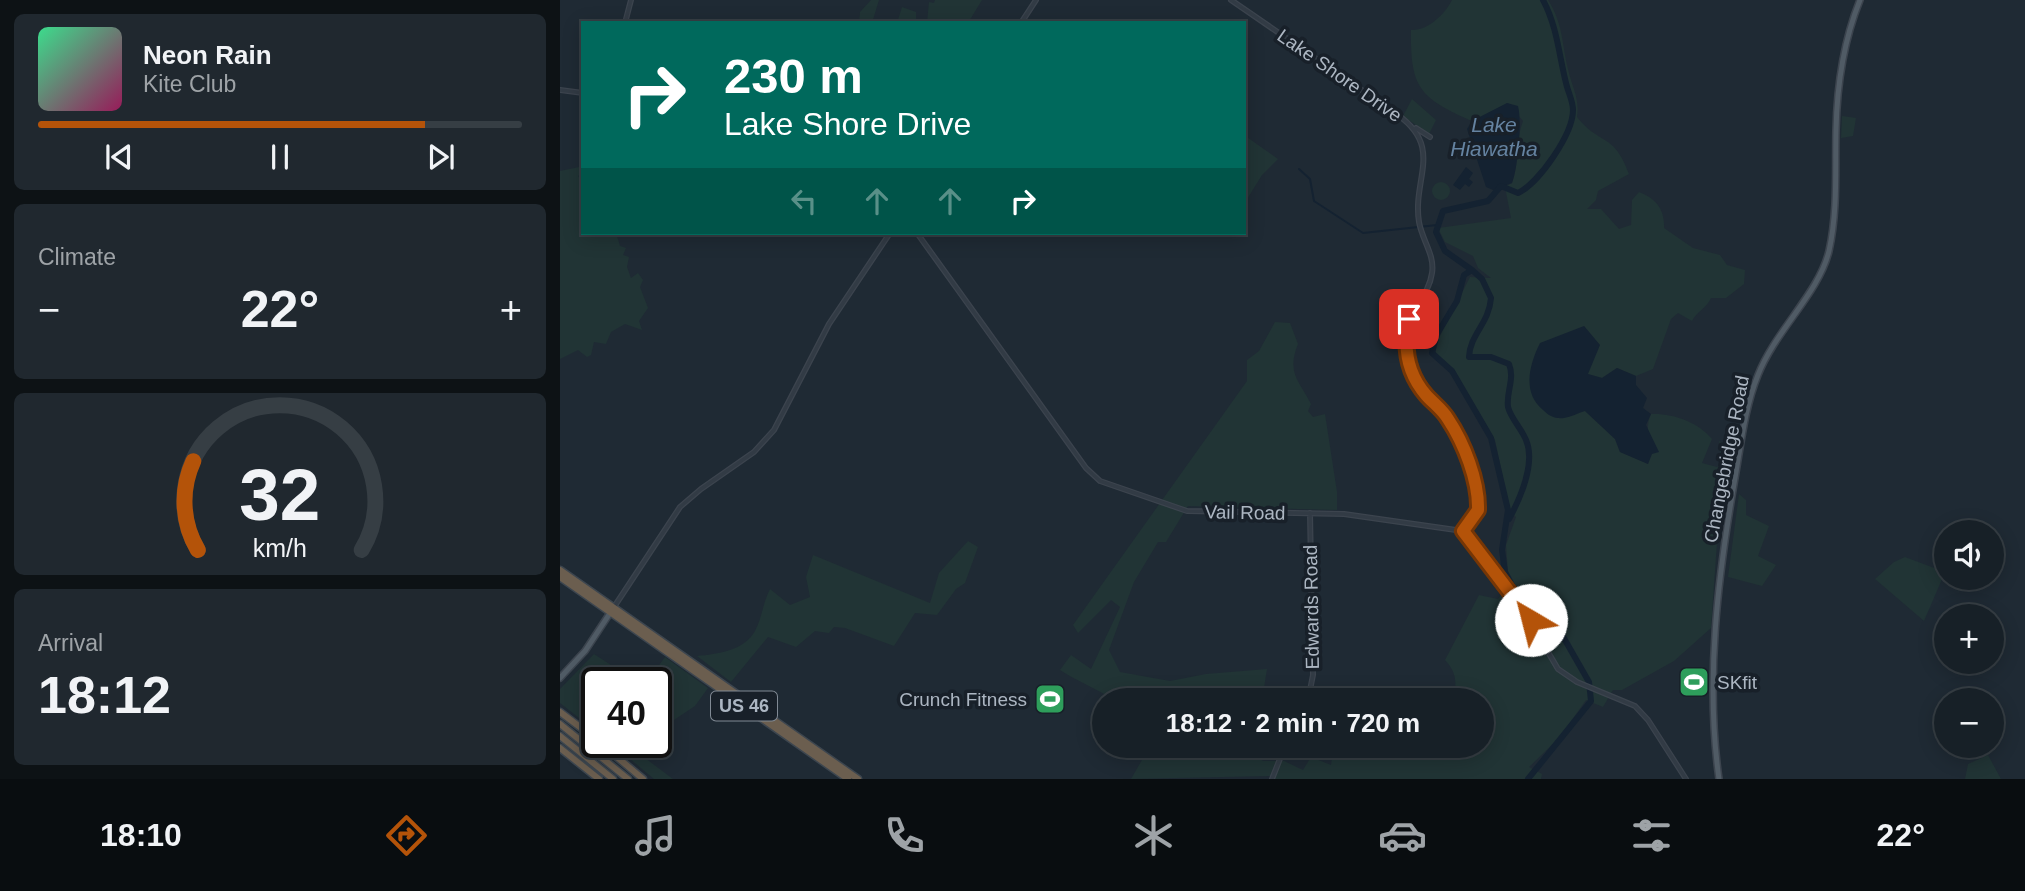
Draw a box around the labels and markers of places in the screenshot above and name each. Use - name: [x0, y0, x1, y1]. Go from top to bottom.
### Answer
- pin: [1379, 289, 1439, 349]
- sports icon: SKfit: [1677, 665, 1711, 699]
- place label: SKfit: [1717, 672, 1758, 693]
- sports icon: Crunch Fitness: [1033, 682, 1067, 716]
- place label: Crunch Fitness: [899, 689, 1027, 710]

